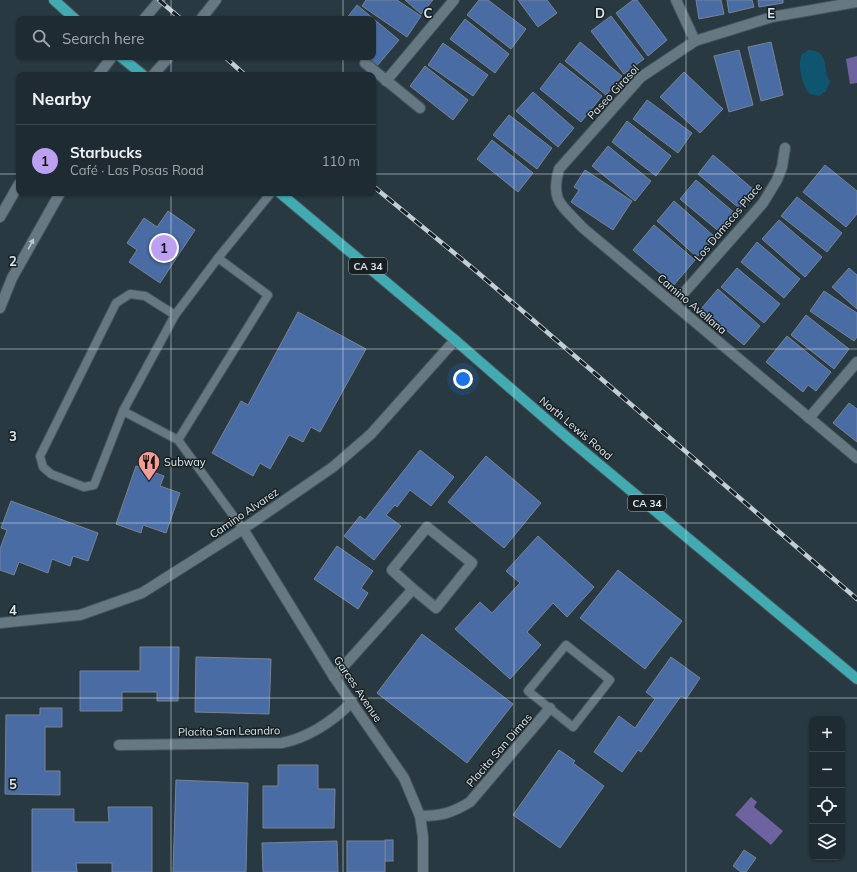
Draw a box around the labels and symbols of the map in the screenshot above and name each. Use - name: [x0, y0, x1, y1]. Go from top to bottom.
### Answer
- text: C: [424, 5, 433, 21]
- text: D: [595, 5, 605, 21]
- text: E: [767, 5, 775, 21]
- street label: Paseo Girasol: [584, 62, 642, 122]
- street label: Los Damscos Place: [691, 180, 765, 264]
- pin: 1: [151, 233, 177, 263]
- one-way arrow: [27, 238, 34, 250]
- text: 2: [9, 253, 17, 269]
- road number: CA 34: [349, 258, 387, 274]
- street label: Camino Avellana: [654, 271, 730, 337]
- your location: [453, 369, 473, 389]
- street label: North Lewis Road: [537, 393, 615, 463]
- text: 3: [9, 428, 17, 444]
- restaurant icon: Subway: [136, 449, 162, 482]
- place label: Subway: [164, 455, 206, 469]
- street label: Camino Alvarez: [207, 485, 281, 541]
- road number: CA 34: [628, 495, 666, 511]
- text: 4: [9, 602, 17, 618]
- street label: Garces Avenue: [331, 653, 385, 725]
- street label: Placita San Dimas: [463, 710, 535, 790]
- street label: Placita San Leandro: [178, 723, 280, 739]
- text: 5: [9, 776, 17, 792]

